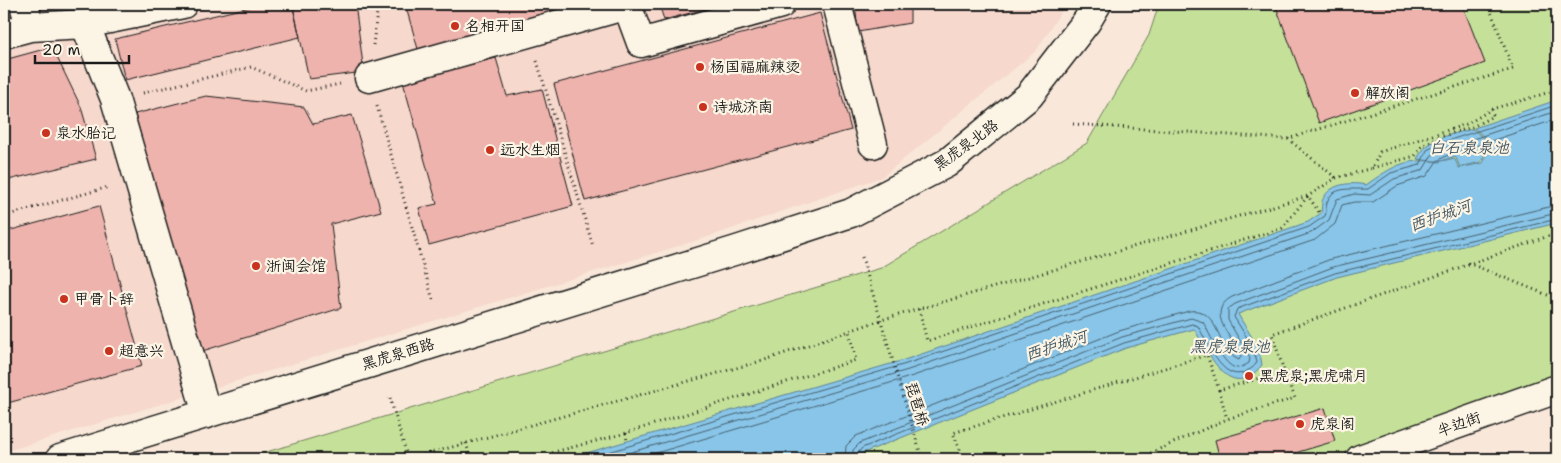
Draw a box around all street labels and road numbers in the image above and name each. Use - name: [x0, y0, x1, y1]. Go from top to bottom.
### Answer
- street label: 黑虎泉北路: [930, 115, 1002, 175]
- street label: 黑虎泉西路: [359, 333, 437, 375]
- street label: 琵琶桥: [901, 380, 933, 428]
- street label: 半边街: [1434, 407, 1484, 441]

